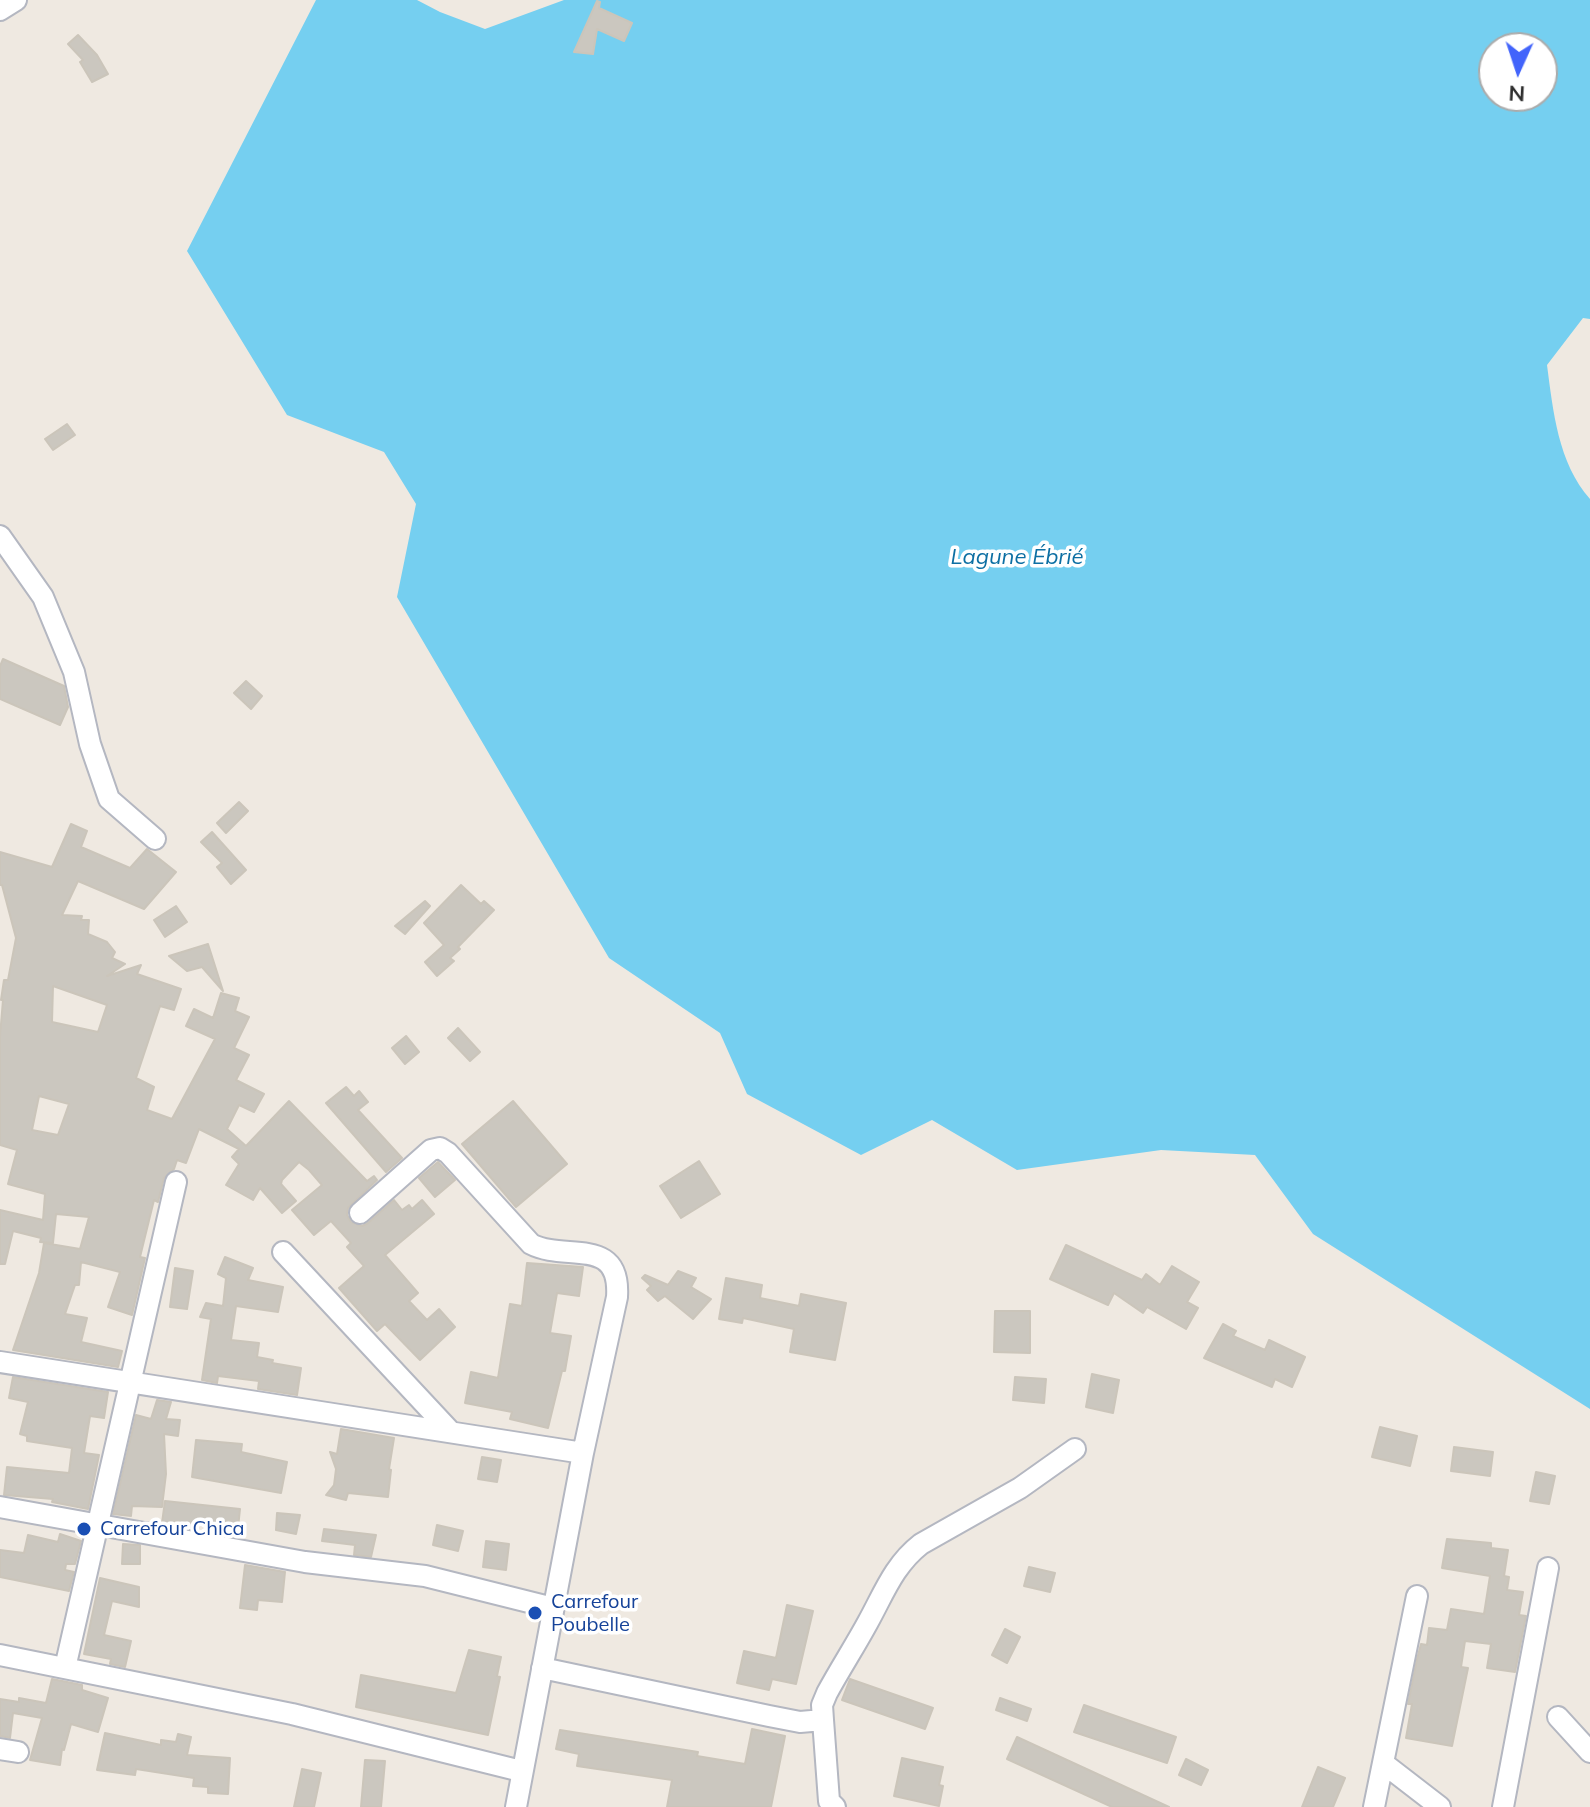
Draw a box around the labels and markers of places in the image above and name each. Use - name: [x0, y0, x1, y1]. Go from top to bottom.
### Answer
- place label: Carrefour Chica: [100, 1517, 245, 1541]
- marker: Carrefour Chica: [75, 1520, 93, 1538]
- place label: Carrefour Poubelle: [551, 1590, 638, 1637]
- marker: Carrefour Poubelle: [526, 1604, 544, 1622]

